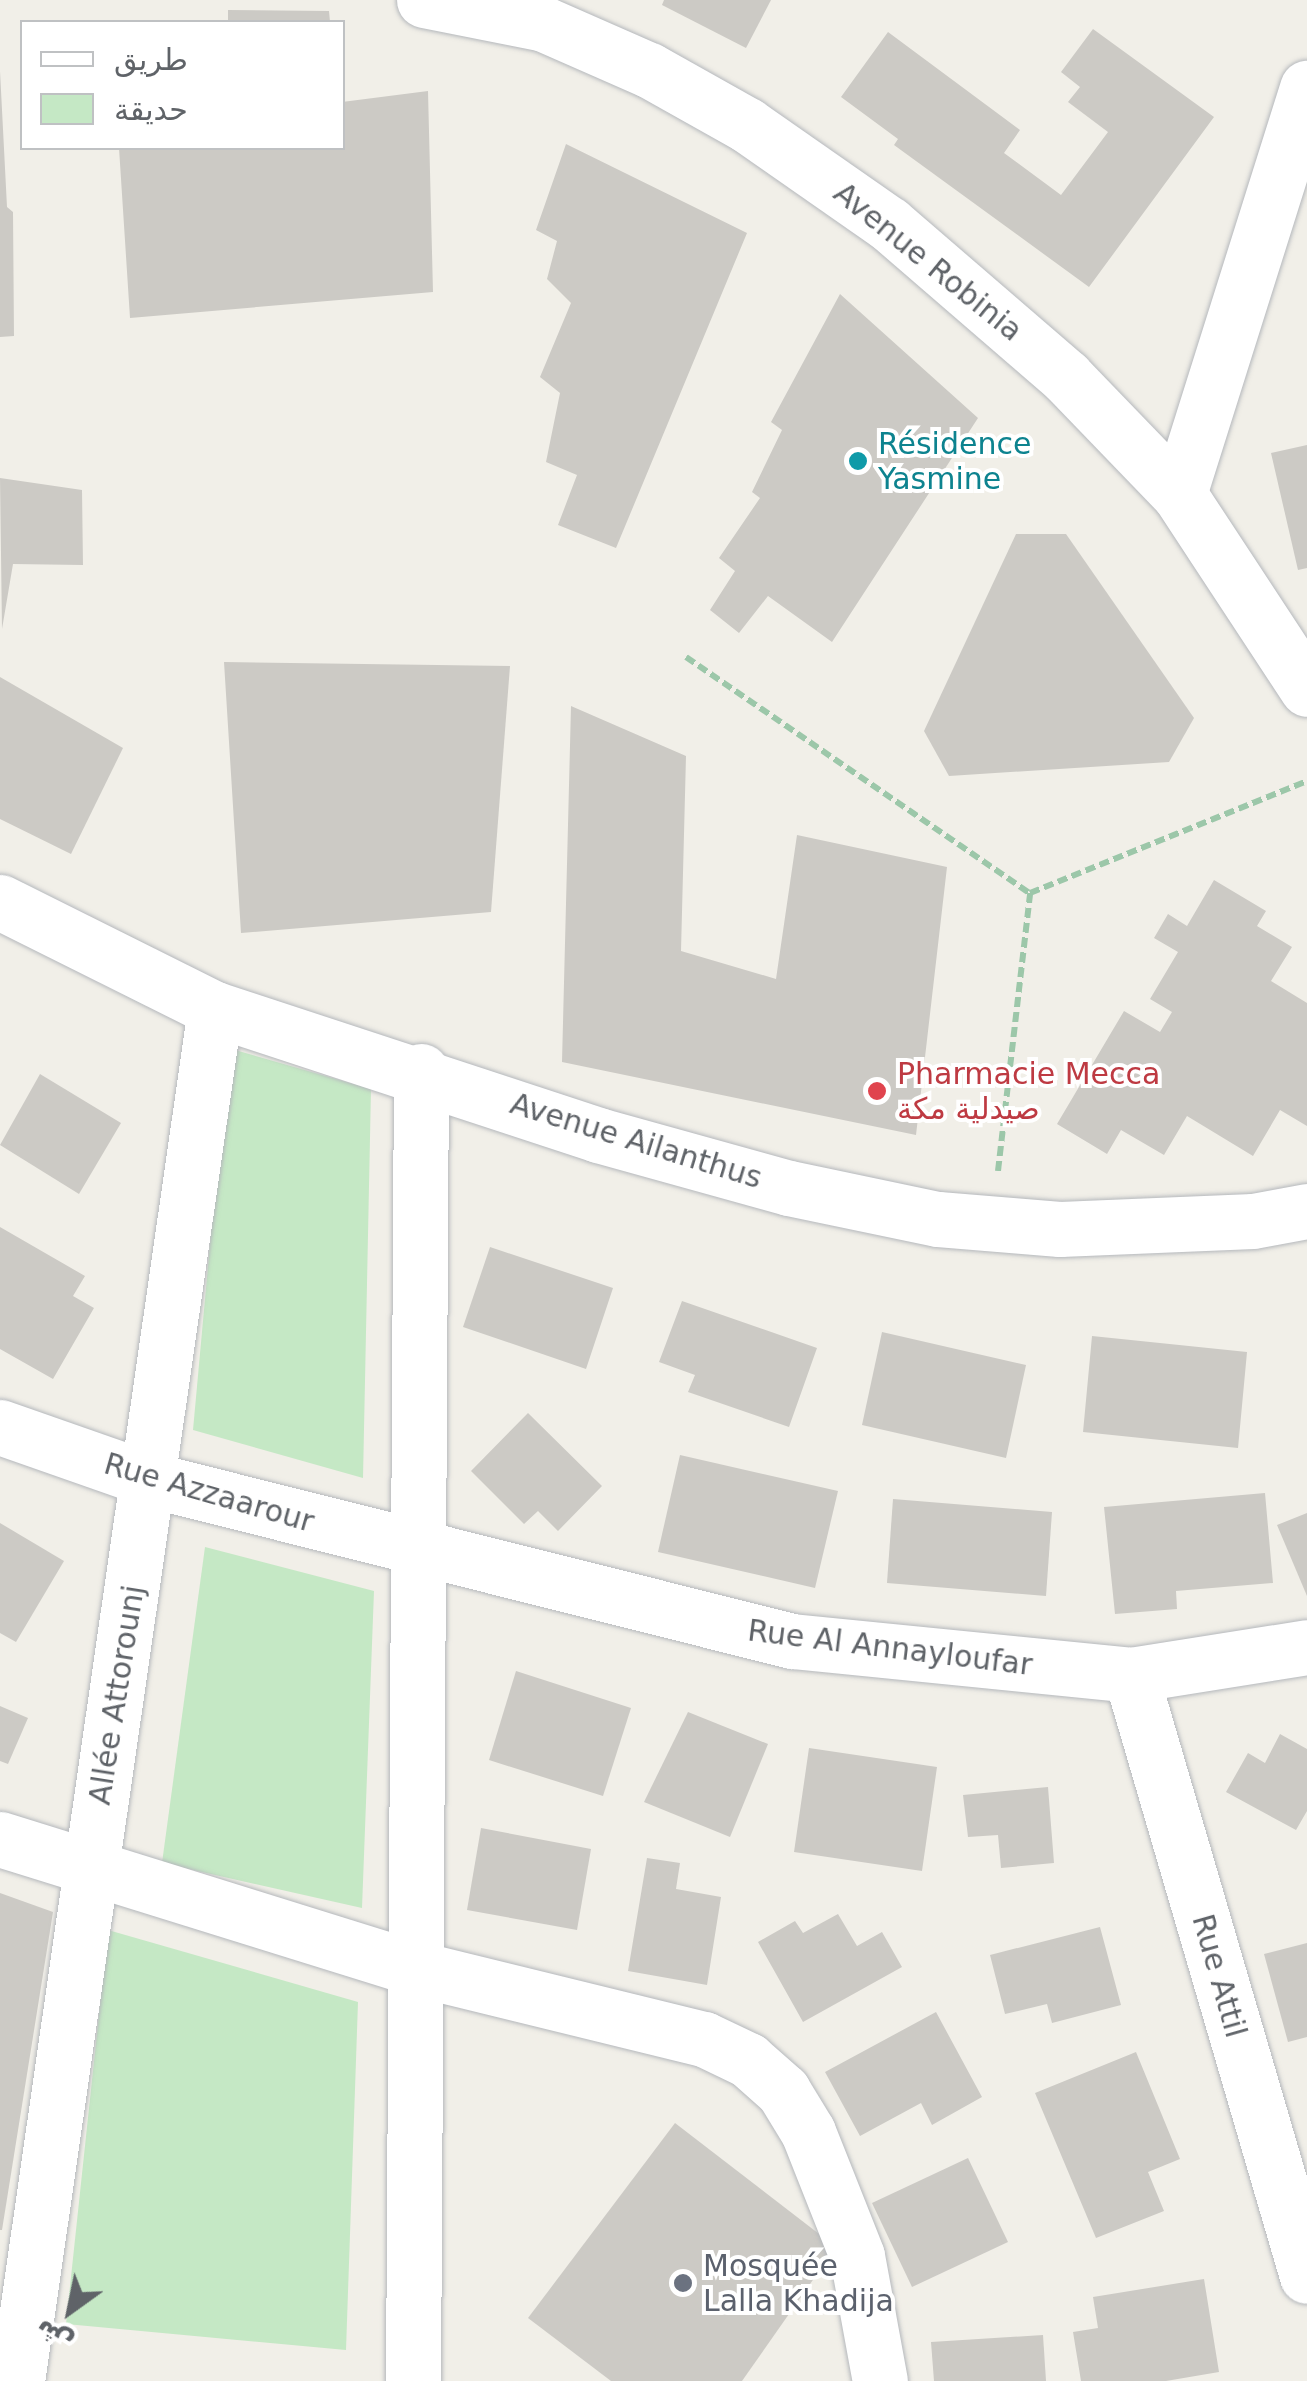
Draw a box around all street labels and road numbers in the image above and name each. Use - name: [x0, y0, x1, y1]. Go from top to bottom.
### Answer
- street label: Avenue Robinia: [827, 175, 1029, 349]
- street label: Avenue Ailanthus: [506, 1086, 766, 1196]
- street label: Rue Azzaarour: [100, 1446, 318, 1540]
- street label: Allée Attorounj: [82, 1583, 152, 1807]
- street label: Rue Al Annayloufar: [746, 1613, 1034, 1683]
- street label: Rue Attil: [1184, 1910, 1254, 2042]

